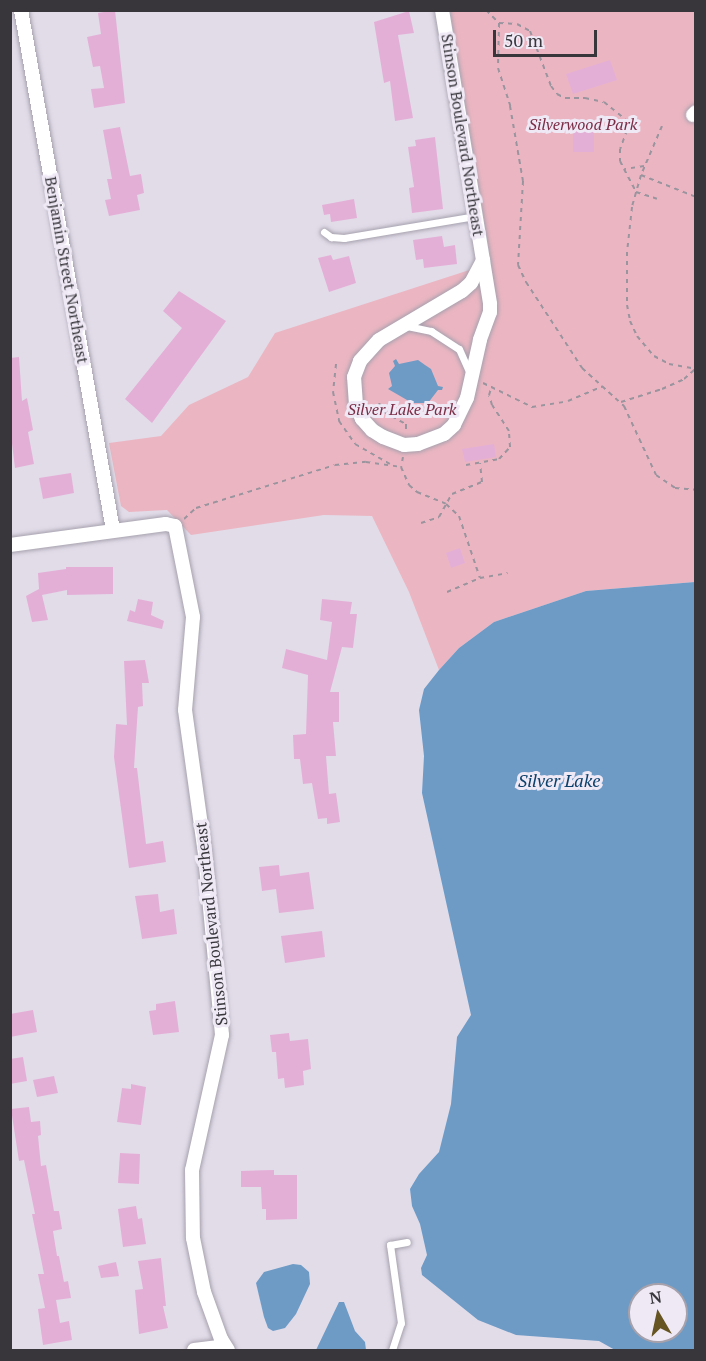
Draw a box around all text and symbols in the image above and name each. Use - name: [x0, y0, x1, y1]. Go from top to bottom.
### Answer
- scale bar: [496, 18, 600, 56]
- text: 50 m: [504, 28, 543, 52]
- street label: Stinson Boulevard Northeast: [438, 32, 488, 238]
- park label: Silverwood Park: [529, 114, 637, 134]
- street label: Benjamin Street Northeast: [41, 175, 93, 365]
- park label: Silver Lake Park: [348, 399, 456, 419]
- water label: Silver Lake: [518, 769, 600, 791]
- street label: Stinson Boulevard Northeast: [191, 821, 231, 1027]
- north arrow: [628, 1283, 688, 1343]
- text: N: [648, 1285, 663, 1309]

